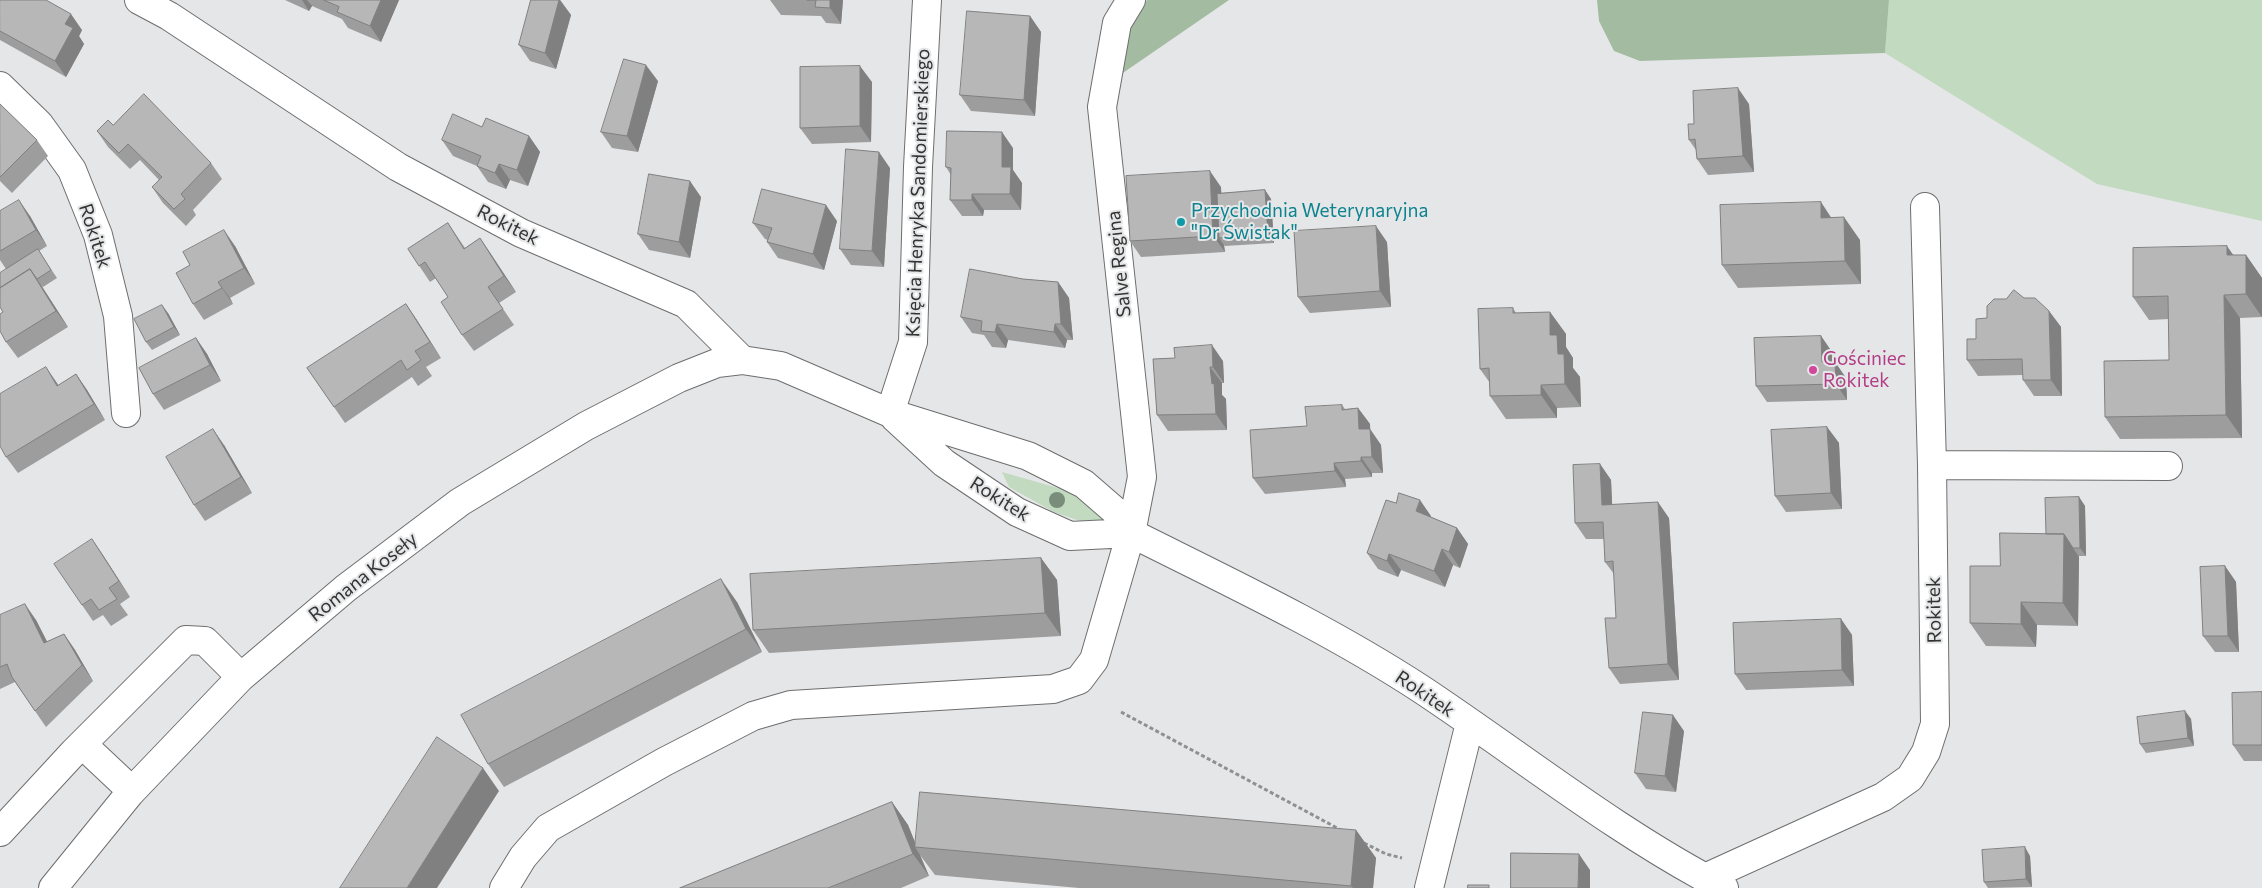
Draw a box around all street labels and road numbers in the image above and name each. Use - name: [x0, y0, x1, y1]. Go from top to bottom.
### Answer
- street label: Księcia Henryka Sandomierskiego: [902, 48, 934, 338]
- street label: Rokitek: [473, 200, 543, 250]
- street label: Rokitek: [74, 201, 116, 271]
- street label: Salve Regina: [1102, 210, 1136, 318]
- street label: Rokitek: [966, 472, 1034, 526]
- street label: Romana Koseły: [304, 527, 422, 627]
- street label: Rokitek: [1922, 576, 1946, 644]
- street label: Rokitek: [1391, 666, 1459, 722]

